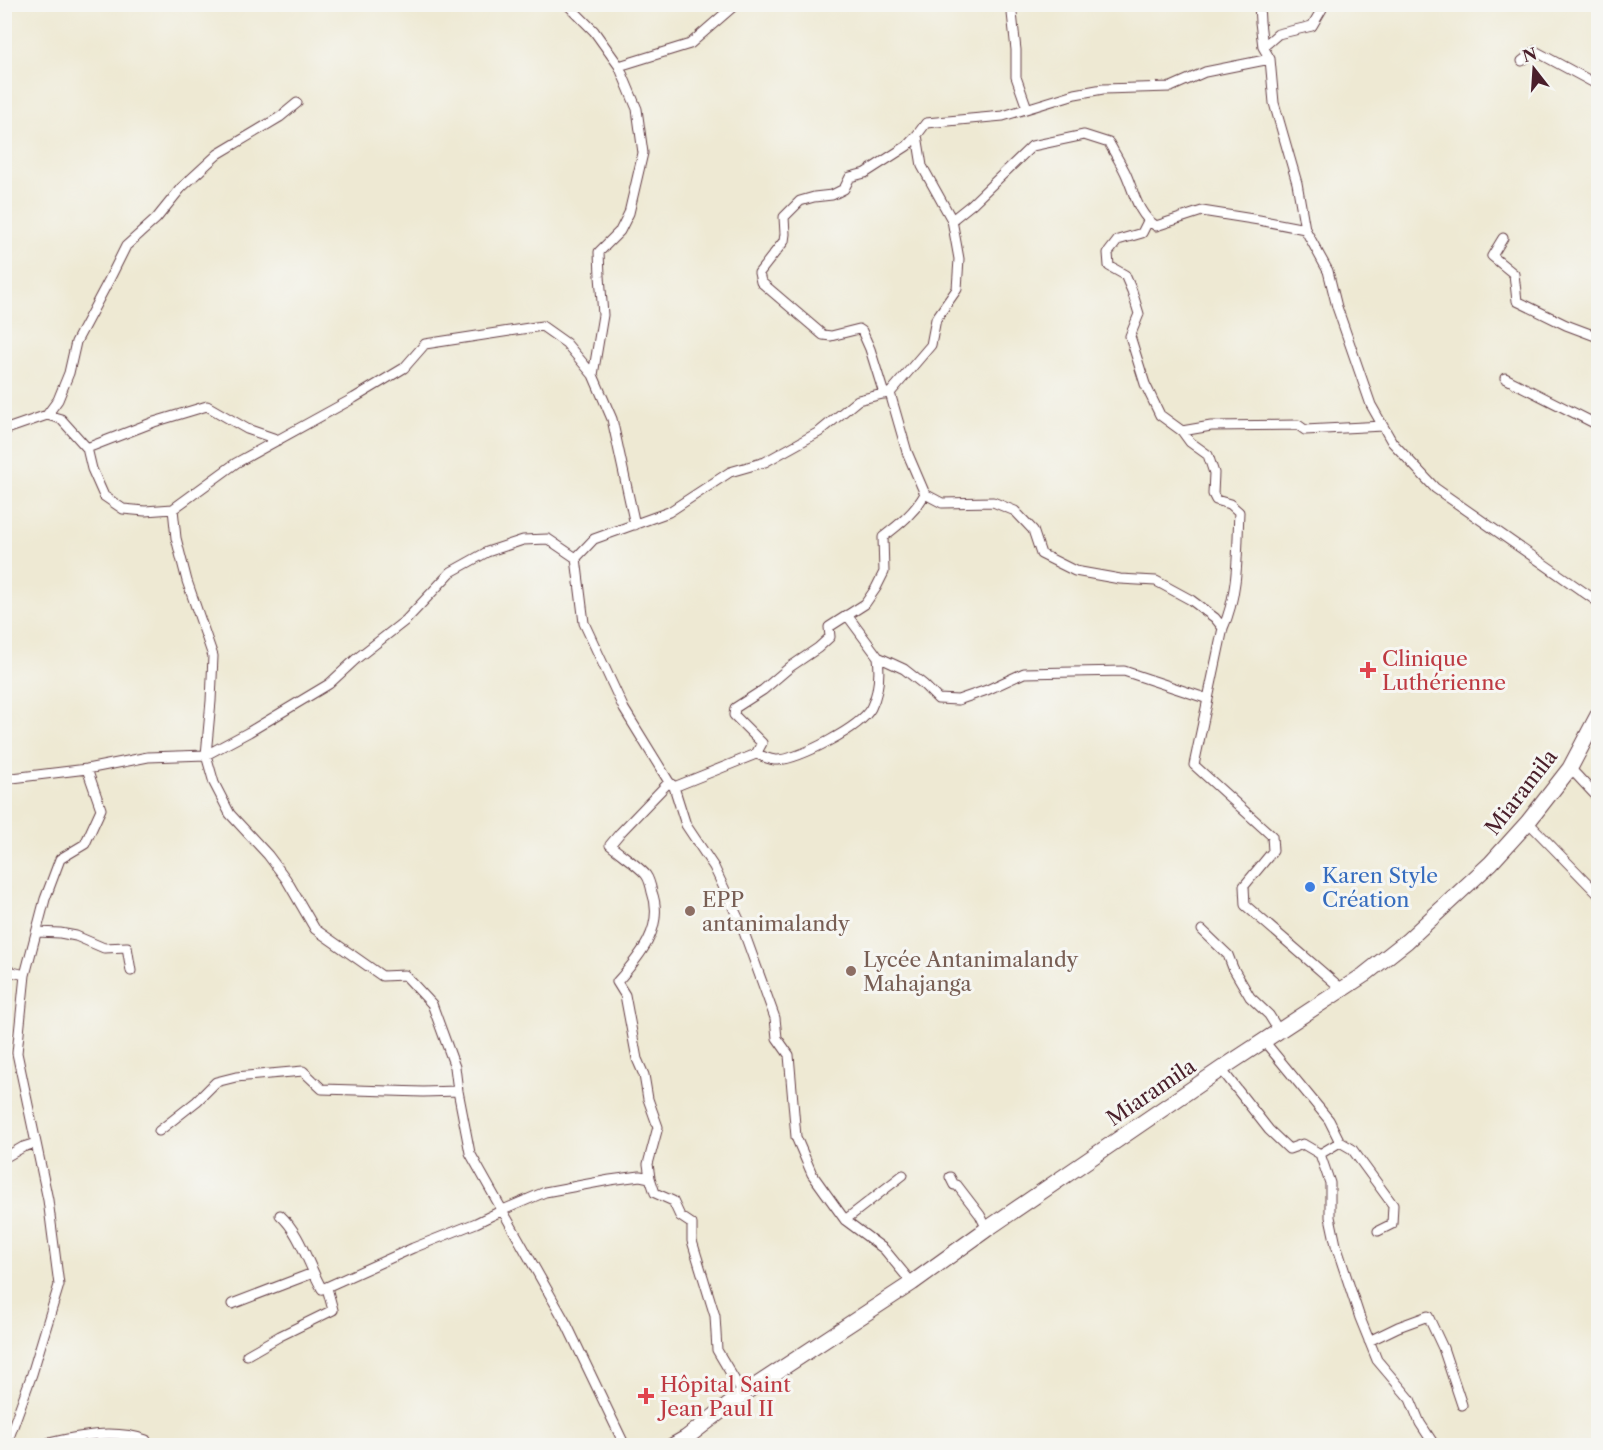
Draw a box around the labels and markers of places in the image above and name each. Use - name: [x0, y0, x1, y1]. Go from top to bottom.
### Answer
- place label: Clinique Luthérienne: [1382, 646, 1506, 695]
- marker: Clinique Luthérienne: [1359, 661, 1377, 679]
- place label: Karen Style Création: [1322, 863, 1438, 912]
- marker: Karen Style Création: [1303, 880, 1317, 894]
- place label: EPP antanimalandy: [702, 887, 850, 936]
- marker: EPP antanimalandy: [683, 904, 697, 918]
- place label: Lycée Antanimalandy Mahajanga: [863, 947, 1079, 996]
- marker: Lycée Antanimalandy Mahajanga: [844, 964, 858, 978]
- place label: Hôpital Saint Jean Paul II: [657, 1372, 791, 1421]
- marker: Hôpital Saint Jean Paul II: [637, 1387, 655, 1405]

